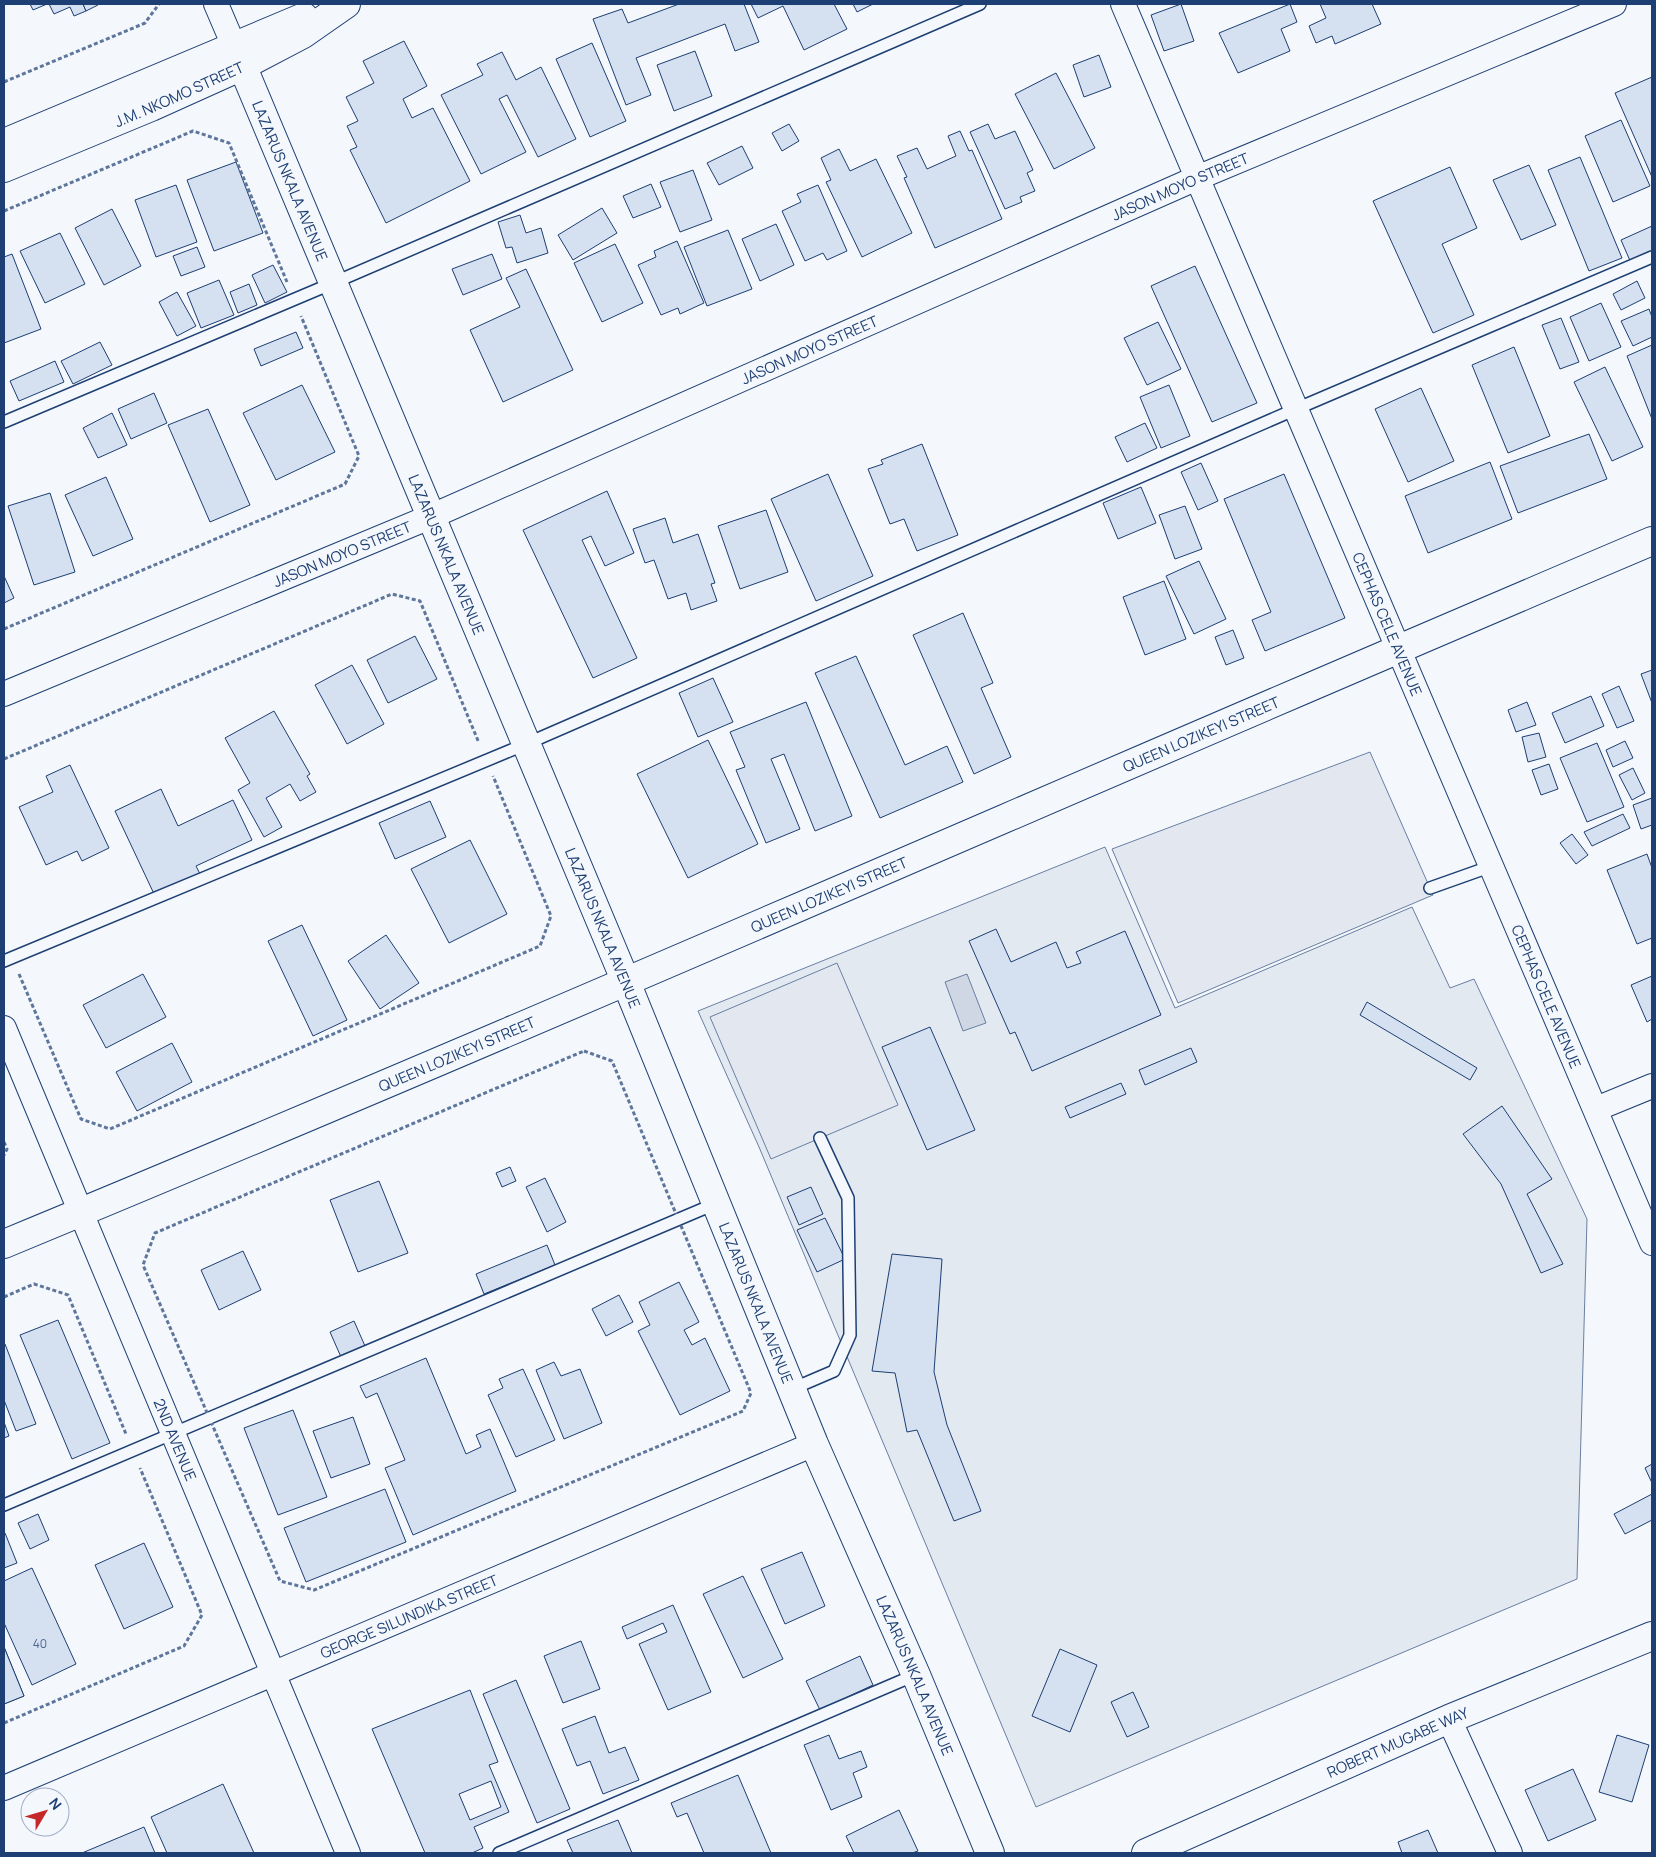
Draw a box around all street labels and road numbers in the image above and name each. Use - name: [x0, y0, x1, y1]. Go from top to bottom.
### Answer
- street label: J.M. NKOMO STREET: [111, 56, 247, 132]
- street label: LAZARUS NKALA AVENUE: [247, 97, 333, 264]
- street label: JASON MOYO STREET: [1108, 147, 1252, 225]
- street label: JASON MOYO STREET: [738, 310, 881, 389]
- street label: LAZARUS NKALA AVENUE: [404, 471, 490, 638]
- street label: JASON MOYO STREET: [270, 516, 414, 592]
- street label: CEPHAS CELE AVENUE: [1348, 549, 1428, 699]
- street label: QUEEN LOZIKEYI STREET: [1119, 691, 1282, 777]
- street label: LAZARUS NKALA AVENUE: [560, 844, 646, 1011]
- street label: QUEEN LOZIKEYI STREET: [747, 851, 911, 937]
- street label: CEPHAS CELE AVENUE: [1507, 921, 1587, 1071]
- street label: QUEEN LOZIKEYI STREET: [375, 1011, 538, 1096]
- street label: LAZARUS NKALA AVENUE: [714, 1219, 799, 1386]
- street label: 2ND AVENUE: [149, 1395, 202, 1484]
- street label: GEORGE SILUNDIKA STREET: [317, 1569, 501, 1663]
- street label: LAZARUS NKALA AVENUE: [872, 1592, 959, 1758]
- street label: ROBERT MUGABE WAY: [1323, 1701, 1472, 1782]

